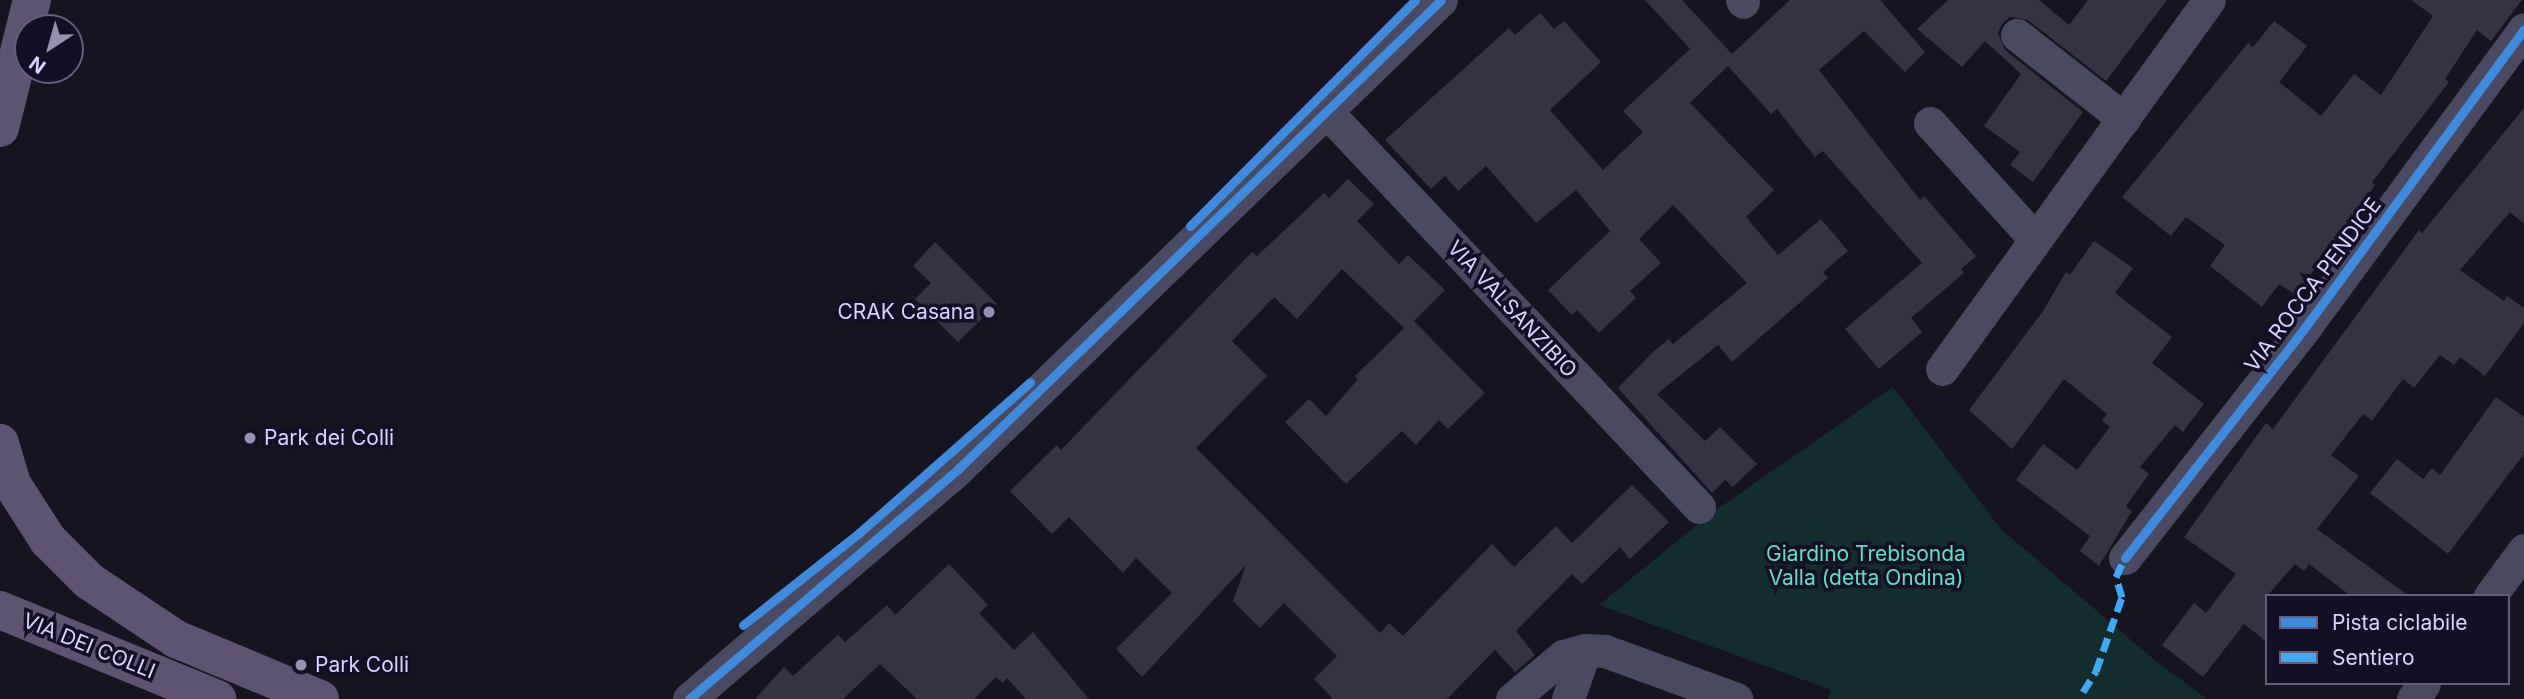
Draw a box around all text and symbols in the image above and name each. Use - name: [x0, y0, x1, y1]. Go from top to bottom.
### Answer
- north arrow: [14, 14, 84, 84]
- text: N: [25, 51, 50, 78]
- street label: VIA ROCCA PENDICE: [2239, 193, 2387, 377]
- street label: VIA VALSANZIBIO: [1442, 235, 1582, 383]
- place label: CRAK Casana: [837, 299, 975, 325]
- marker: CRAK Casana: [981, 304, 997, 320]
- place label: Park dei Colli: [264, 425, 394, 451]
- marker: Park dei Colli: [242, 430, 258, 446]
- park label: Giardino Trebisonda Valla (detta Ondina): [1766, 541, 1966, 591]
- legend: [2265, 594, 2510, 685]
- street label: VIA DEI COLLI: [19, 608, 159, 684]
- text: Pista ciclabile: [2332, 610, 2468, 635]
- text: Sentiero: [2332, 645, 2414, 670]
- place label: Park Colli: [315, 652, 409, 678]
- marker: Park Colli: [293, 657, 309, 673]

